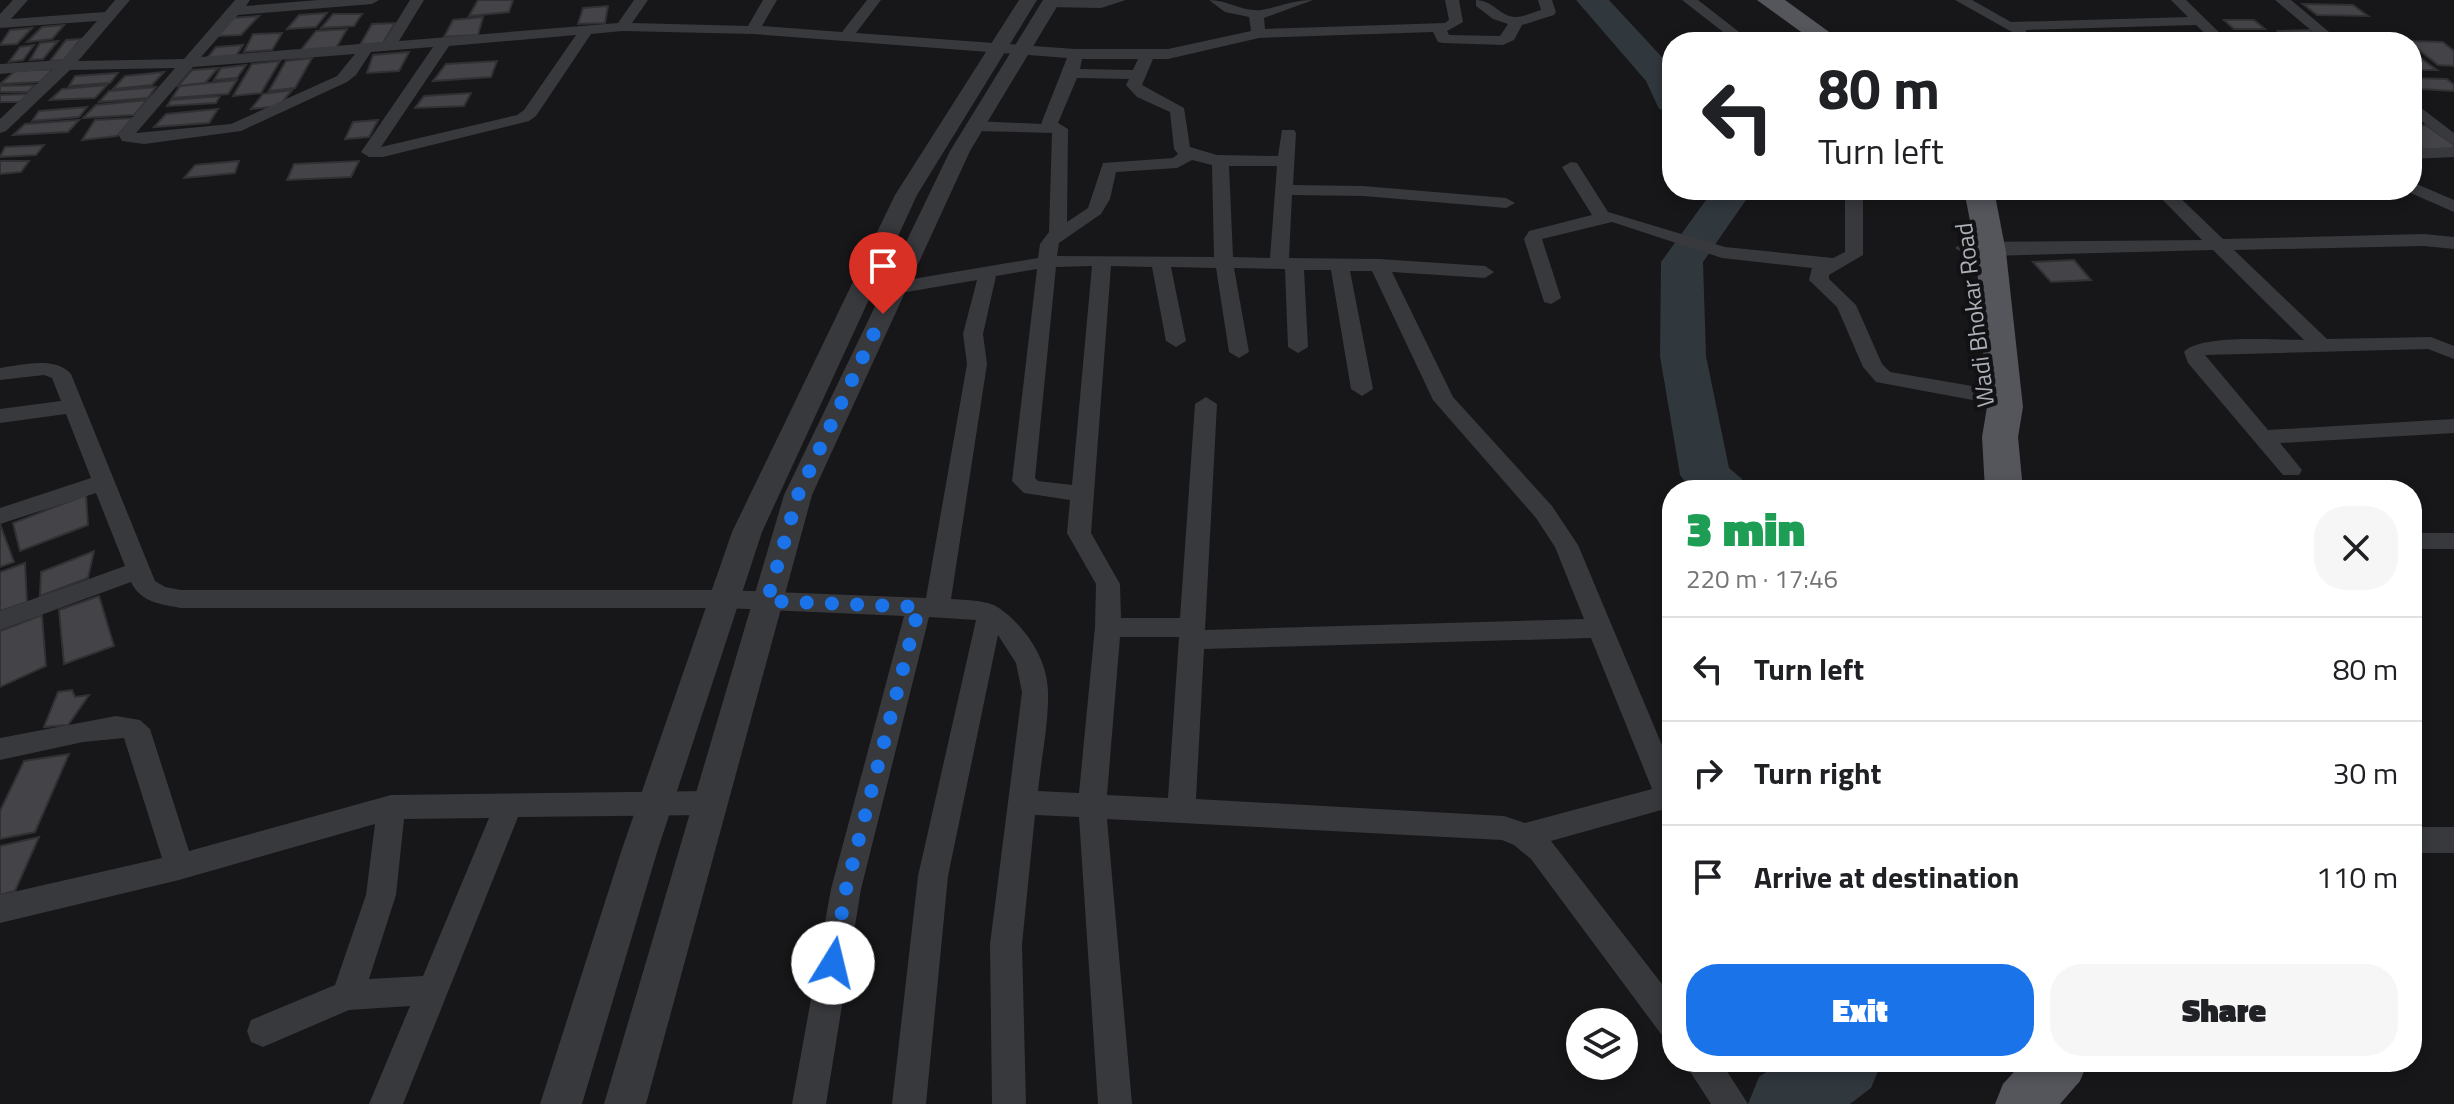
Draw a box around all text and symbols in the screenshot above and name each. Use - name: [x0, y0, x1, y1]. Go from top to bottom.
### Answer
- text: 80 m: [1818, 46, 1940, 131]
- icon: left: [1686, 64, 1790, 168]
- text: Turn left: [1818, 123, 1944, 178]
- street label: Wadi Bhokar Road: [1945, 221, 2003, 409]
- pin: [849, 232, 917, 314]
- icon: arrive: [861, 244, 905, 288]
- text: 3 min: [1686, 492, 1805, 565]
- button: close: [2314, 506, 2398, 590]
- text: 220 m · 17:46: [1686, 559, 1838, 598]
- text: Turn left: [1754, 646, 1864, 692]
- text: 80 m: [2333, 646, 2398, 692]
- icon: left: [1686, 647, 1730, 691]
- text: Turn right: [1754, 750, 1882, 796]
- text: 30 m: [2333, 750, 2398, 796]
- icon: right: [1686, 751, 1730, 795]
- text: Arrive at destination: [1754, 854, 2019, 900]
- text: 110 m: [2316, 854, 2398, 900]
- icon: arrive: [1686, 855, 1730, 899]
- position arrow: [791, 921, 875, 1005]
- button: Exit: [1686, 964, 2034, 1056]
- button: Share: [2050, 964, 2398, 1056]
- map controls: [1566, 1008, 1638, 1080]
- button: layers: [1566, 1008, 1638, 1080]

